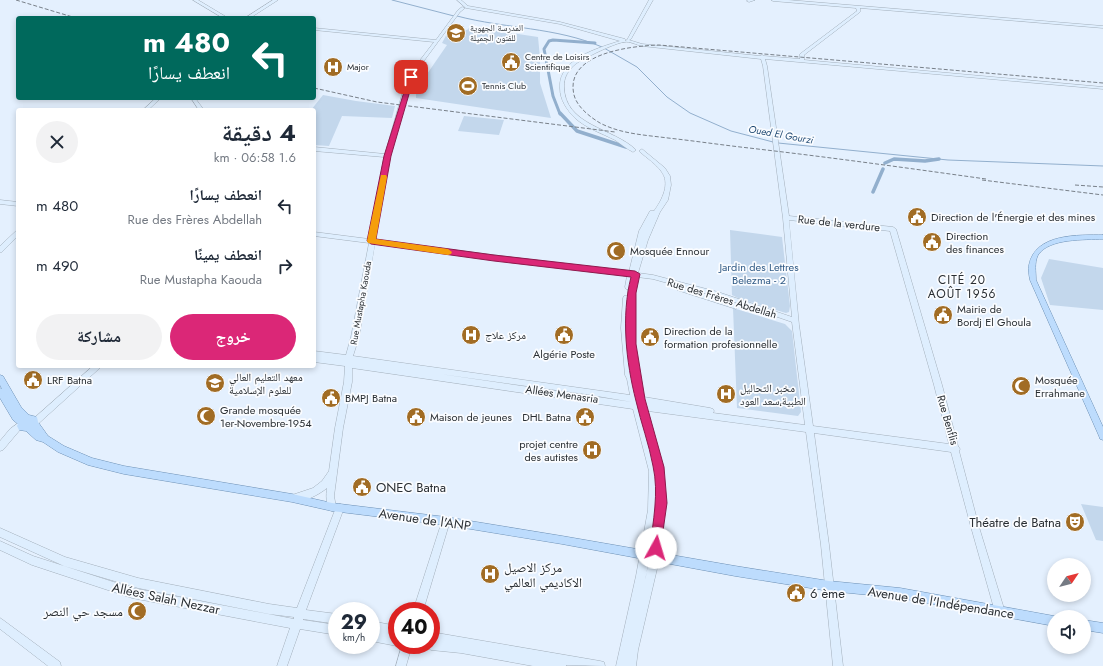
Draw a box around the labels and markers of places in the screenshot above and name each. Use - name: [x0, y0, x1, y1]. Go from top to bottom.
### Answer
- place label: المدرسة الجهوية للفنون الجميلة: [470, 21, 523, 44]
- school or university icon: المدرسة الجهوية للفنون الجميلة: [445, 22, 467, 44]
- place label: Centre de Loisirs Scientifique: [525, 50, 590, 73]
- public building icon: Centre de Loisirs Scientifique: [500, 51, 522, 73]
- hospital icon: Major: [322, 56, 344, 78]
- place label: Major: [347, 60, 370, 73]
- pin: [394, 60, 428, 94]
- sports icon: Tennis Club: [457, 75, 479, 97]
- place label: Tennis Club: [482, 79, 526, 92]
- public building icon: Direction de l'Énergie et des mines: [906, 206, 928, 228]
- place label: Direction de l'Énergie et des mines: [931, 209, 1096, 225]
- place label: Direction des finances: [946, 228, 1004, 257]
- public building icon: Direction des finances: [921, 231, 943, 253]
- mosque icon: Mosquée Ennour: [605, 240, 627, 262]
- place label: Mosquée Ennour: [630, 243, 709, 259]
- place label: Mairie de Bordj El Ghoula: [957, 301, 1031, 330]
- public building icon: Mairie de Bordj El Ghoula: [932, 304, 954, 326]
- place label: Direction de la formation profesionnelle: [664, 323, 778, 352]
- hospital icon: مركز علاج: [460, 324, 482, 346]
- public building icon: Algérie Poste: [553, 324, 575, 346]
- public building icon: Direction de la formation profesionnelle: [639, 326, 661, 348]
- place label: مركز علاج: [485, 327, 526, 343]
- place label: Algérie Poste: [533, 346, 595, 362]
- public building icon: LRF Batna: [22, 369, 44, 391]
- place label: معهد التعليم العالي للعلوم الإسلامية: [229, 369, 303, 398]
- place label: LRF Batna: [47, 372, 92, 388]
- school or university icon: معهد التعليم العالي للعلوم الإسلامية: [204, 372, 226, 394]
- place label: Mosquée Errahmane: [1035, 372, 1085, 401]
- mosque icon: Mosquée Errahmane: [1010, 375, 1032, 397]
- place label: مخبر التحاليل الطبية،سعد العود: [740, 380, 806, 409]
- hospital icon: مخبر التحاليل الطبية،سعد العود: [715, 383, 737, 405]
- public building icon: BMPJ Batna: [320, 387, 342, 409]
- place label: BMPJ Batna: [345, 390, 397, 406]
- place label: Grande mosquée 1er-Novembre-1954: [220, 402, 312, 431]
- mosque icon: Grande mosquée 1er-Novembre-1954: [195, 405, 217, 427]
- public building icon: Maison de jeunes: [405, 406, 427, 428]
- public building icon: DHL Batna: [574, 406, 596, 428]
- place label: Maison de jeunes: [430, 409, 512, 425]
- place label: DHL Batna: [522, 409, 571, 425]
- place label: projet centre des autistes: [519, 436, 579, 465]
- hospital icon: projet centre des autistes: [581, 439, 603, 461]
- public building icon: ONEC Batna: [351, 476, 373, 498]
- place label: ONEC Batna: [376, 478, 446, 497]
- theatre icon: Théatre de Batna: [1064, 511, 1086, 533]
- place label: Théatre de Batna: [969, 513, 1061, 532]
- place label: مركز الاصيل الاكاديمي العالمي: [504, 558, 582, 593]
- hospital icon: مركز الاصيل الاكاديمي العالمي: [479, 563, 501, 585]
- public building icon: 6 ème: [785, 582, 807, 604]
- place label: 6 ème: [810, 584, 845, 603]
- mosque icon: مسجد حي النصر: [126, 600, 148, 622]
- place label: مسجد حي النصر: [43, 602, 123, 622]

